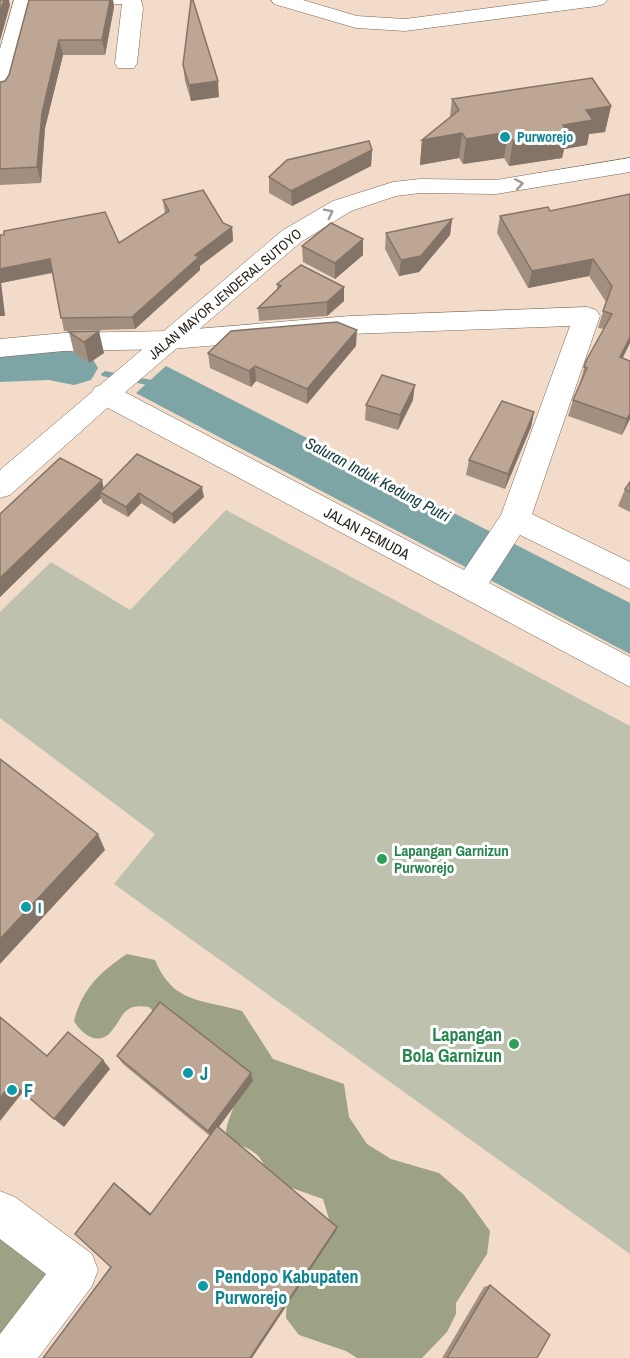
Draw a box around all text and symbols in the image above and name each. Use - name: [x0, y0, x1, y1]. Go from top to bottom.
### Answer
- place label: Purworejo: [517, 128, 573, 146]
- marker: Purworejo: [498, 130, 512, 144]
- one-way arrow: [514, 178, 523, 190]
- one-way arrow: [322, 209, 333, 221]
- street label: JALAN MAYOR JENDERAL SUTOYO: [145, 225, 305, 363]
- water label: Saluran Induk Kedung Putri: [302, 431, 455, 527]
- street label: JALAN PEMUDA: [320, 502, 414, 565]
- place label: Lapangan Garnizun Purworejo: [394, 840, 509, 878]
- marker: Lapangan Garnizun Purworejo: [375, 852, 389, 866]
- place label: I: [38, 897, 41, 918]
- marker: I: [19, 900, 33, 914]
- place label: Lapangan Bola Garnizun: [402, 1022, 502, 1068]
- marker: Lapangan Bola Garnizun: [507, 1037, 521, 1051]
- place label: J: [200, 1061, 208, 1086]
- marker: J: [181, 1066, 195, 1080]
- place label: F: [24, 1078, 33, 1103]
- marker: F: [5, 1083, 19, 1097]
- place label: Pendopo Kabupaten Purworejo: [215, 1264, 359, 1310]
- marker: Pendopo Kabupaten Purworejo: [196, 1279, 210, 1293]

